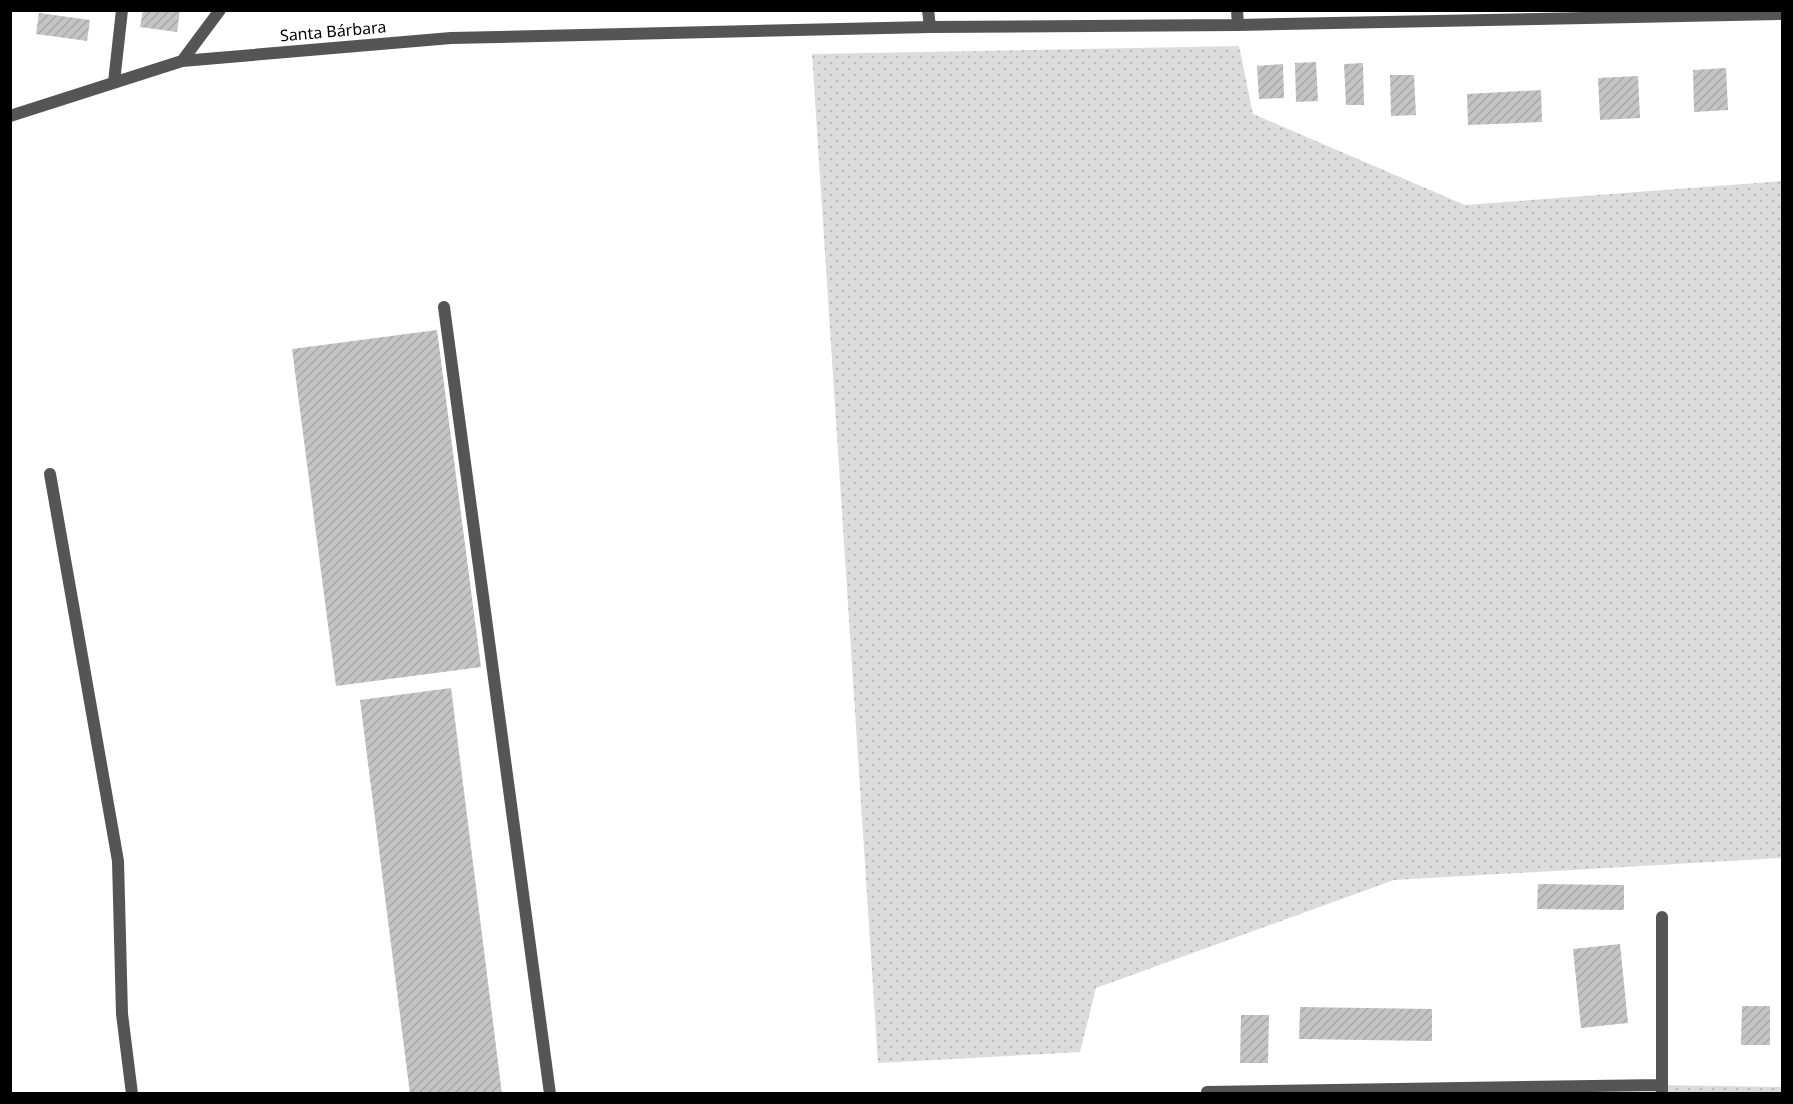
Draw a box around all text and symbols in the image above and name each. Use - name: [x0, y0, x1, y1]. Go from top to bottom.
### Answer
- street label: Santa Bárbara: [279, 15, 387, 47]

